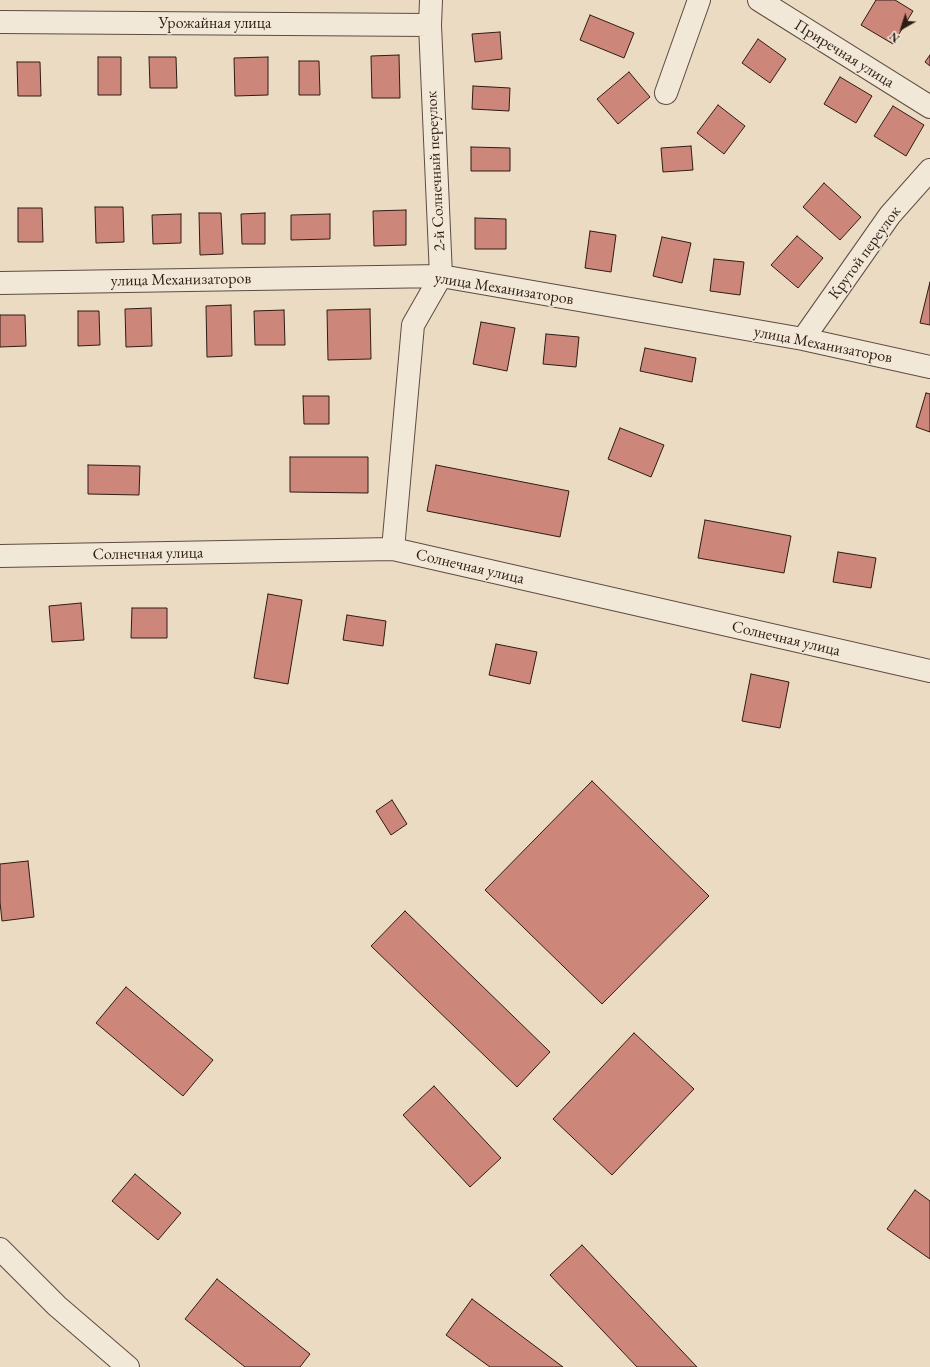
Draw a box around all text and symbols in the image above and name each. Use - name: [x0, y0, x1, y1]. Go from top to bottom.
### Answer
- north arrow: [882, 8, 922, 48]
- street label: Урожайная улица: [159, 14, 271, 34]
- street label: Приречная улица: [791, 16, 897, 92]
- text: N: [887, 29, 902, 46]
- street label: 2-й Солнечный переулок: [422, 90, 450, 252]
- street label: Крутой переулок: [825, 203, 905, 303]
- street label: улица Механизаторов: [111, 269, 251, 291]
- street label: улица Механизаторов: [433, 269, 575, 309]
- street label: улица Механизаторов: [752, 322, 894, 368]
- street label: Солнечная улица: [92, 543, 204, 565]
- street label: Солнечная улица: [414, 545, 526, 589]
- street label: Солнечная улица: [730, 617, 842, 661]

